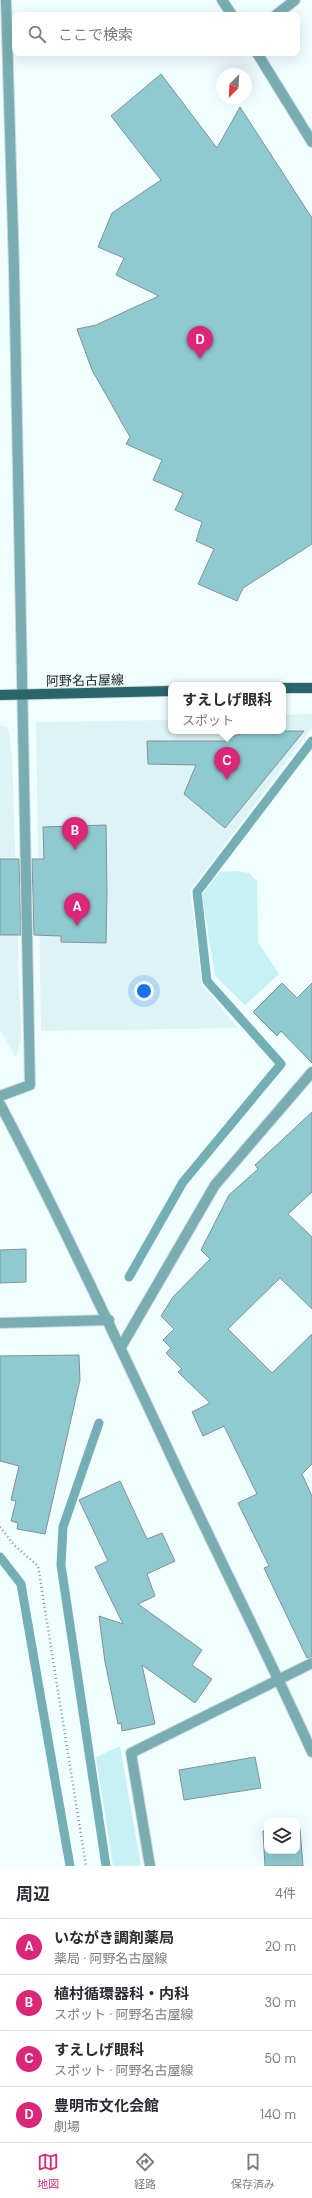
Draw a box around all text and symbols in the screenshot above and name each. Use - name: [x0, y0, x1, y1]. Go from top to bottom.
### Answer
- search box: [12, 12, 300, 56]
- icon: search: [26, 23, 48, 45]
- text: ここで検索: [58, 25, 133, 45]
- north arrow: [216, 68, 252, 104]
- pin: D: [187, 326, 213, 359]
- street label: 阿野名古屋線: [46, 671, 124, 690]
- popup: [168, 682, 286, 734]
- text: すえしげ眼科: [182, 690, 272, 710]
- text: スポット: [182, 712, 234, 729]
- pin: C: [214, 747, 240, 780]
- pin: B: [62, 817, 88, 850]
- pin: A: [64, 893, 90, 926]
- your location: [134, 981, 154, 1001]
- map controls: [264, 1818, 300, 1854]
- button: layers: [264, 1818, 300, 1854]
- text: 周辺: [16, 1883, 50, 1905]
- text: 4件: [275, 1885, 296, 1902]
- text: いながき調剤薬局: [54, 1928, 174, 1948]
- text: A: [24, 1938, 34, 1955]
- text: 20 m: [265, 1938, 296, 1955]
- text: 薬局 · 阿野名古屋線: [54, 1950, 168, 1967]
- text: 植村循環器科・内科: [54, 1984, 189, 2004]
- text: B: [25, 1994, 33, 2011]
- text: 30 m: [264, 1994, 296, 2011]
- text: スポット · 阿野名古屋線: [54, 2006, 194, 2023]
- text: すえしげ眼科: [54, 2040, 144, 2060]
- text: C: [24, 2050, 34, 2067]
- text: 50 m: [264, 2050, 296, 2067]
- text: スポット · 阿野名古屋線: [54, 2062, 194, 2079]
- text: 豊明市文化会館: [54, 2096, 159, 2116]
- text: D: [24, 2106, 34, 2123]
- text: 140 m: [260, 2106, 296, 2123]
- text: 劇場: [54, 2118, 80, 2135]
- tab: 地図: [37, 2151, 59, 2191]
- tab: 経路: [134, 2151, 156, 2191]
- tab: 保存済み: [231, 2151, 275, 2191]

